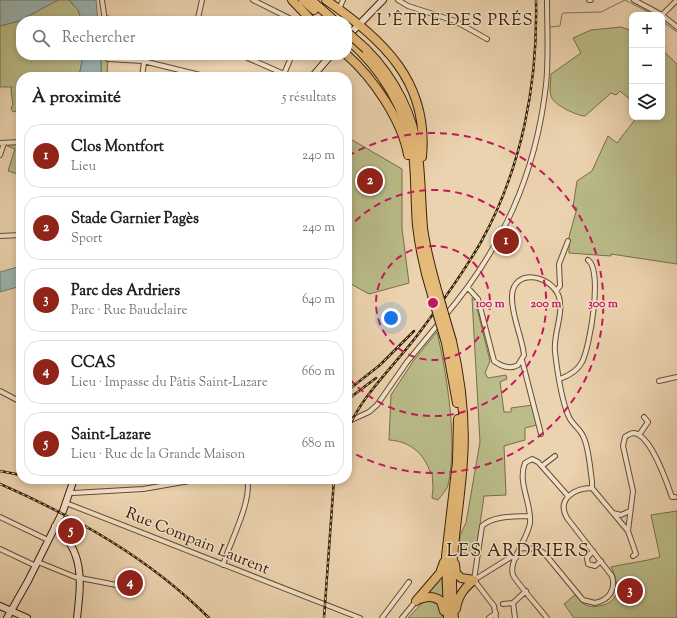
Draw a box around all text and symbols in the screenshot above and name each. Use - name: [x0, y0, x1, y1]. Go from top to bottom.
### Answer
- district label: L'ÊTRE DES PRÉS: [376, 9, 534, 33]
- map controls: [629, 12, 665, 120]
- button: +: [629, 12, 665, 48]
- search box: [16, 16, 352, 60]
- icon: search: [30, 27, 52, 49]
- text: Rechercher: [62, 28, 135, 49]
- button: −: [629, 48, 665, 84]
- button: layers: [629, 84, 665, 120]
- text: À proximité: [32, 86, 121, 110]
- text: 5 résultats: [282, 89, 336, 107]
- text: Clos Montfort: [71, 137, 164, 158]
- text: 1: [44, 147, 48, 165]
- text: 240 m: [302, 147, 335, 165]
- text: Lieu: [71, 158, 96, 176]
- pin: 2: [357, 166, 383, 196]
- text: Stade Garnier Pagès: [71, 209, 199, 230]
- text: 2: [43, 219, 49, 237]
- text: 240 m: [302, 219, 335, 237]
- pin: 1: [493, 226, 519, 256]
- text: Sport: [71, 230, 102, 248]
- text: Parc des Ardriers: [71, 281, 180, 302]
- text: 3: [43, 291, 49, 309]
- text: 640 m: [302, 291, 335, 309]
- text: 100 m: [474, 295, 505, 313]
- text: 200 m: [531, 295, 561, 313]
- text: 300 m: [588, 295, 618, 313]
- centre of rings: [426, 296, 440, 310]
- text: Parc · Rue Baudelaire: [71, 302, 188, 320]
- your location: [381, 308, 401, 328]
- text: CCAS: [71, 353, 115, 374]
- text: 4: [43, 363, 49, 381]
- text: 660 m: [302, 363, 335, 381]
- text: Lieu · Impasse du Pâtis Saint-Lazare: [71, 374, 268, 392]
- text: Saint-Lazare: [71, 425, 151, 446]
- text: 5: [44, 435, 48, 453]
- text: 680 m: [302, 435, 335, 453]
- text: Lieu · Rue de la Grande Maison: [71, 446, 245, 464]
- street label: Rue Compain Laurent: [122, 503, 273, 582]
- pin: 5: [58, 516, 84, 546]
- district label: LES ARDRIERS: [446, 539, 590, 565]
- pin: 4: [117, 568, 143, 598]
- pin: 3: [617, 576, 643, 606]

